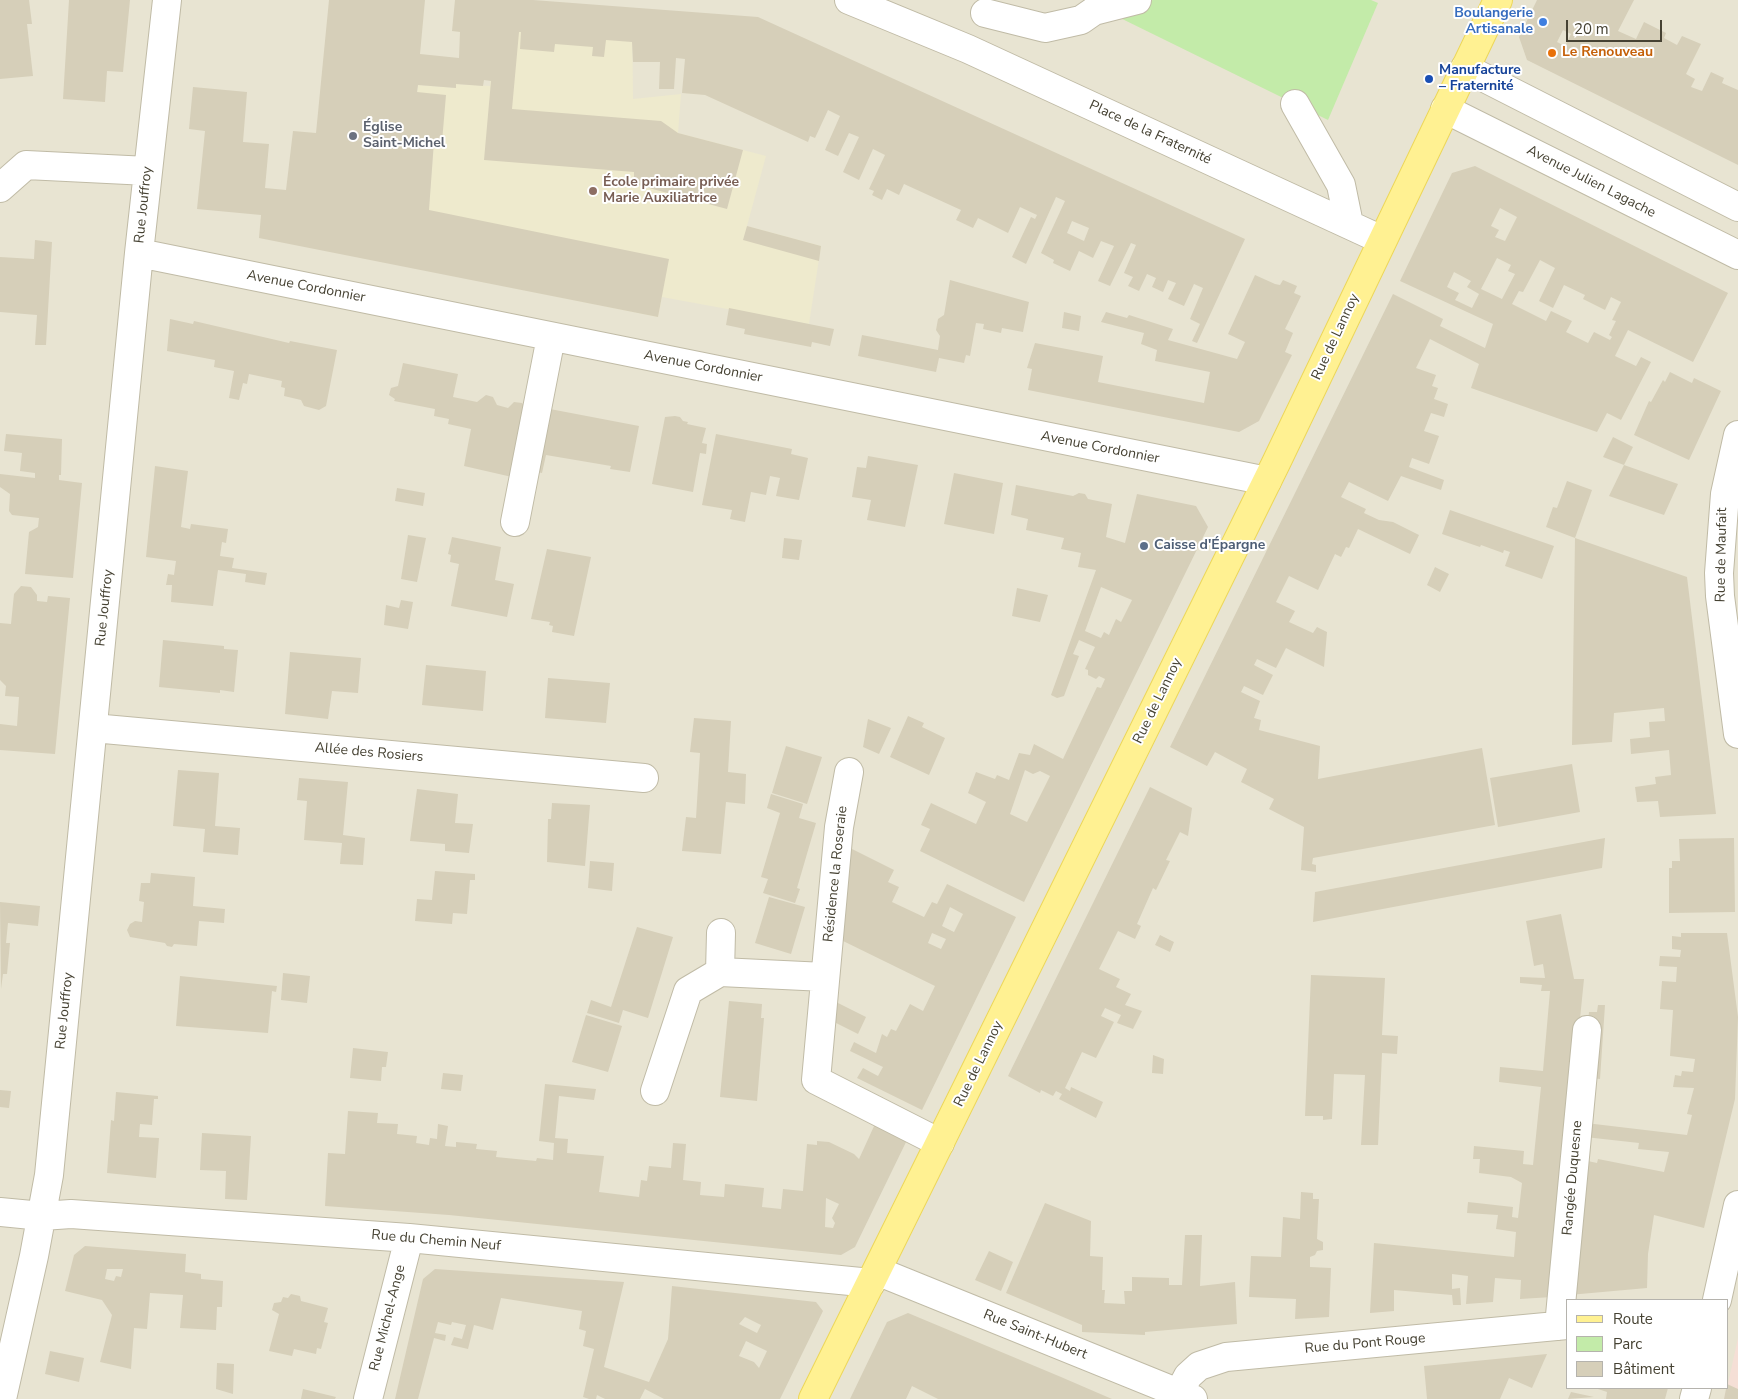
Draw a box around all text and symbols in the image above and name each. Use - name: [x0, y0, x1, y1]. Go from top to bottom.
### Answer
- place label: Boulangerie Artisanale: [1454, 6, 1533, 38]
- scale bar: [1568, 10, 1664, 42]
- marker: Boulangerie Artisanale: [1537, 16, 1549, 28]
- text: 20 m: [1574, 19, 1609, 39]
- place label: Le Renouveau: [1562, 45, 1653, 61]
- marker: Le Renouveau: [1546, 47, 1558, 59]
- place label: Manufacture – Fraternité: [1439, 63, 1521, 95]
- marker: Manufacture – Fraternité: [1423, 73, 1435, 85]
- street label: Place de la Fraternité: [1086, 97, 1214, 169]
- place label: Église Saint-Michel: [363, 120, 445, 152]
- marker: Église Saint-Michel: [347, 130, 359, 142]
- street label: Avenue Julien Lagache: [1524, 142, 1658, 222]
- street label: Rue Jouffroy: [132, 166, 156, 244]
- place label: École primaire privée Marie Auxiliatrice: [603, 175, 739, 208]
- marker: École primaire privée Marie Auxiliatrice: [587, 185, 599, 197]
- street label: Avenue Cordonnier: [245, 267, 367, 307]
- street label: Rue de Lannoy: [1309, 291, 1363, 383]
- street label: Avenue Cordonnier: [642, 347, 764, 387]
- street label: Avenue Cordonnier: [1039, 428, 1161, 468]
- street label: Rue de Maufait: [1713, 507, 1731, 603]
- place label: Caisse d'Épargne: [1154, 538, 1265, 554]
- marker: Caisse d'Épargne: [1138, 540, 1150, 552]
- street label: Rue Jouffroy: [93, 569, 117, 647]
- street label: Rue de Lannoy: [1130, 655, 1186, 747]
- street label: Allée des Rosiers: [314, 740, 424, 766]
- street label: Résidence la Roseraie: [820, 805, 852, 943]
- street label: Rue Jouffroy: [53, 972, 77, 1050]
- street label: Rue de Lannoy: [951, 1018, 1007, 1110]
- street label: Rangée Duquesne: [1560, 1120, 1586, 1236]
- street label: Rue du Chemin Neuf: [371, 1227, 501, 1255]
- street label: Rue Michel-Ange: [367, 1263, 409, 1373]
- legend: [1566, 1299, 1728, 1389]
- street label: Rue Saint-Hubert: [981, 1306, 1089, 1364]
- text: Route: [1613, 1309, 1653, 1329]
- street label: Rue du Pont Rouge: [1304, 1330, 1426, 1358]
- text: Parc: [1613, 1334, 1642, 1354]
- text: Bâtiment: [1613, 1359, 1674, 1379]

